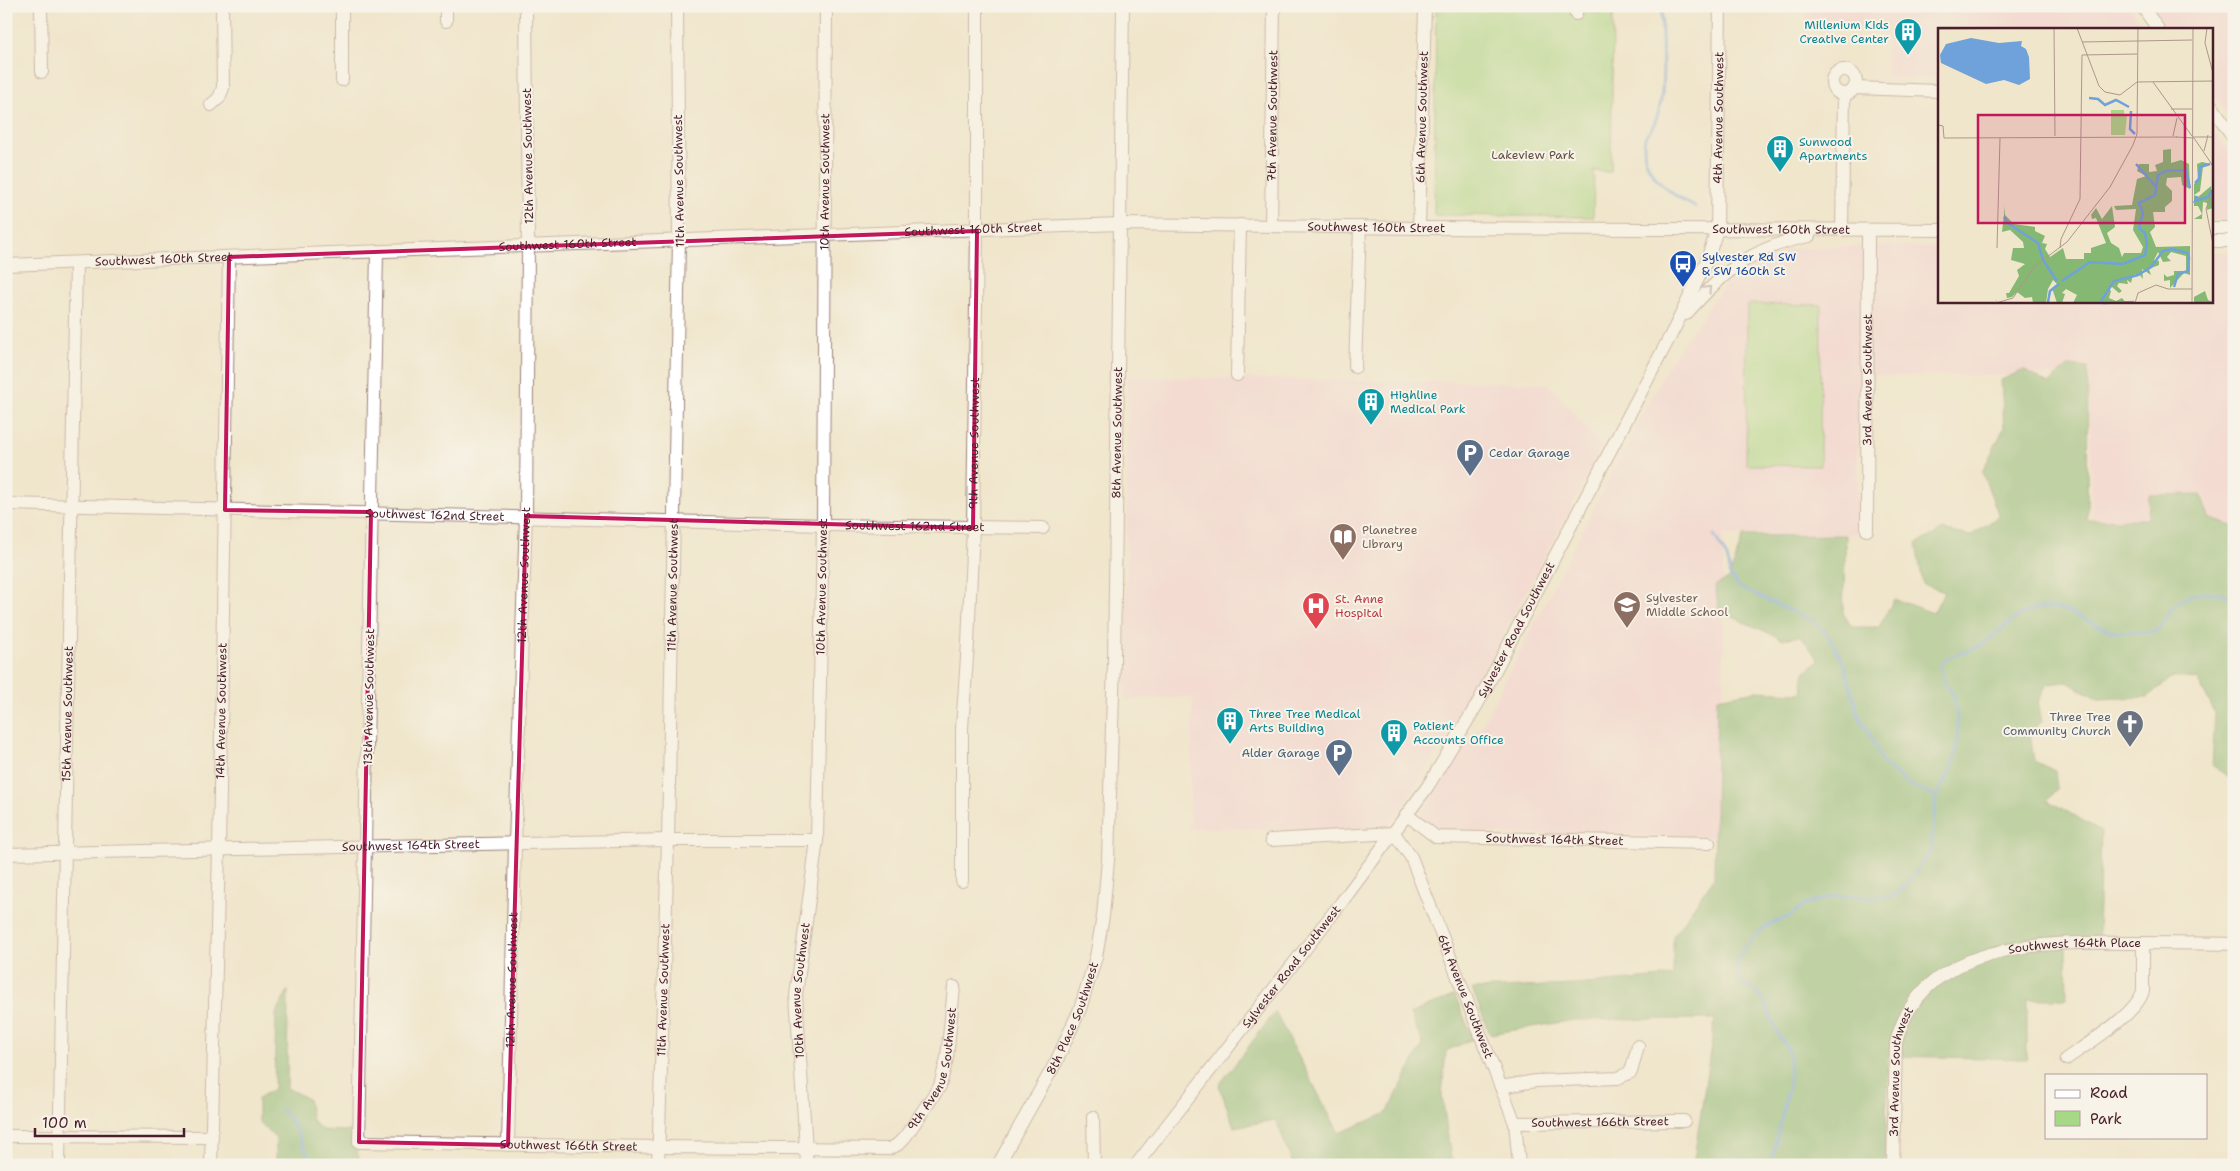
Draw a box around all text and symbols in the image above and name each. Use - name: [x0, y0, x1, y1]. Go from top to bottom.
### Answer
- place label: Millenium Kids Creative Center: [1800, 17, 1889, 47]
- building icon: Millenium Kids Creative Center: [1893, 17, 1923, 56]
- inset map: [1938, 28, 2212, 302]
- street label: 7th Avenue Southwest: [1264, 50, 1281, 182]
- street label: 6th Avenue Southwest: [1412, 51, 1432, 183]
- street label: 4th Avenue Southwest: [1710, 51, 1727, 184]
- street label: 12th Avenue Southwest: [519, 88, 537, 224]
- street label: 10th Avenue Southwest: [817, 113, 833, 250]
- street label: 11th Avenue Southwest: [670, 114, 688, 248]
- building icon: Sunwood Apartments: [1765, 134, 1795, 173]
- place label: Sunwood Apartments: [1799, 134, 1868, 164]
- park label: Lakeview Park: [1491, 147, 1575, 163]
- street label: Southwest 160th Street: [904, 219, 1043, 240]
- street label: Southwest 160th Street: [1307, 219, 1445, 236]
- street label: Southwest 160th Street: [1712, 221, 1850, 238]
- street label: Southwest 160th Street: [498, 234, 637, 255]
- street label: Southwest 160th Street: [95, 249, 233, 270]
- bus stop icon: Sylvester Rd SW & SW 160th St: [1668, 249, 1698, 288]
- place label: Sylvester Rd SW & SW 160th St: [1702, 249, 1796, 279]
- one-way arrow: [1702, 286, 1711, 295]
- street label: 3rd Avenue Southwest: [1859, 314, 1876, 446]
- street label: 8th Avenue Southwest: [1108, 367, 1126, 499]
- street label: 9th Avenue Southwest: [965, 377, 983, 510]
- building icon: Highline Medical Park: [1356, 387, 1386, 426]
- place label: Highline Medical Park: [1390, 387, 1466, 417]
- parking icon: Cedar Garage: [1455, 438, 1485, 477]
- place label: Cedar Garage: [1489, 445, 1570, 461]
- street label: Southwest 162nd Street: [365, 505, 505, 525]
- street label: 12th Avenue Southwest: [514, 507, 534, 644]
- street label: Southwest 162nd Street: [845, 517, 985, 535]
- street label: 11th Avenue Southwest: [663, 518, 682, 652]
- street label: 10th Avenue Southwest: [813, 518, 831, 655]
- library icon: Planetree Library: [1328, 522, 1358, 561]
- place label: Planetree Library: [1362, 522, 1418, 552]
- street label: Sylvester Road Southwest: [1474, 559, 1559, 701]
- school or university icon: Sylvester Middle School: [1612, 590, 1642, 629]
- place label: Sylvester Middle School: [1646, 590, 1728, 620]
- hospital icon: St. Anne Hospital: [1301, 591, 1331, 630]
- place label: St. Anne Hospital: [1335, 591, 1384, 621]
- street label: 13th Avenue Southwest: [360, 629, 378, 765]
- street label: 14th Avenue Southwest: [212, 643, 230, 780]
- street label: 15th Avenue Southwest: [58, 646, 77, 782]
- building icon: Three Tree Medical Arts Building: [1215, 706, 1245, 745]
- place label: Three Tree Medical Arts Building: [1249, 706, 1361, 736]
- place label: Three Tree Community Church: [2003, 709, 2111, 739]
- church icon: Three Tree Community Church: [2115, 709, 2145, 748]
- building icon: Patient Accounts Office: [1379, 718, 1409, 757]
- place label: Patient Accounts Office: [1413, 718, 1504, 748]
- parking icon: Alder Garage: [1324, 738, 1354, 777]
- place label: Alder Garage: [1241, 745, 1320, 761]
- street label: Southwest 164th Street: [1485, 830, 1624, 849]
- street label: Southwest 164th Street: [342, 836, 480, 855]
- street label: Sylvester Road Southwest: [1238, 902, 1344, 1031]
- street label: 12th Avenue Southwest: [502, 912, 521, 1048]
- street label: 10th Avenue Southwest: [788, 921, 814, 1059]
- street label: 11th Avenue Southwest: [653, 923, 673, 1057]
- street label: 6th Avenue Southwest: [1434, 932, 1497, 1061]
- street label: Southwest 164th Place: [2007, 935, 2141, 958]
- street label: 8th Place Southwest: [1042, 960, 1102, 1078]
- street label: 3rd Avenue Southwest: [1886, 1004, 1917, 1137]
- street label: 9th Avenue Southwest: [904, 1007, 960, 1134]
- legend: [2045, 1074, 2208, 1138]
- text: Road: [2090, 1083, 2128, 1103]
- scale bar: [35, 1106, 184, 1138]
- text: Park: [2090, 1109, 2122, 1129]
- text: 100 m: [42, 1113, 87, 1133]
- street label: Southwest 166th Street: [1531, 1113, 1669, 1131]
- street label: Southwest 166th Street: [500, 1136, 638, 1155]

